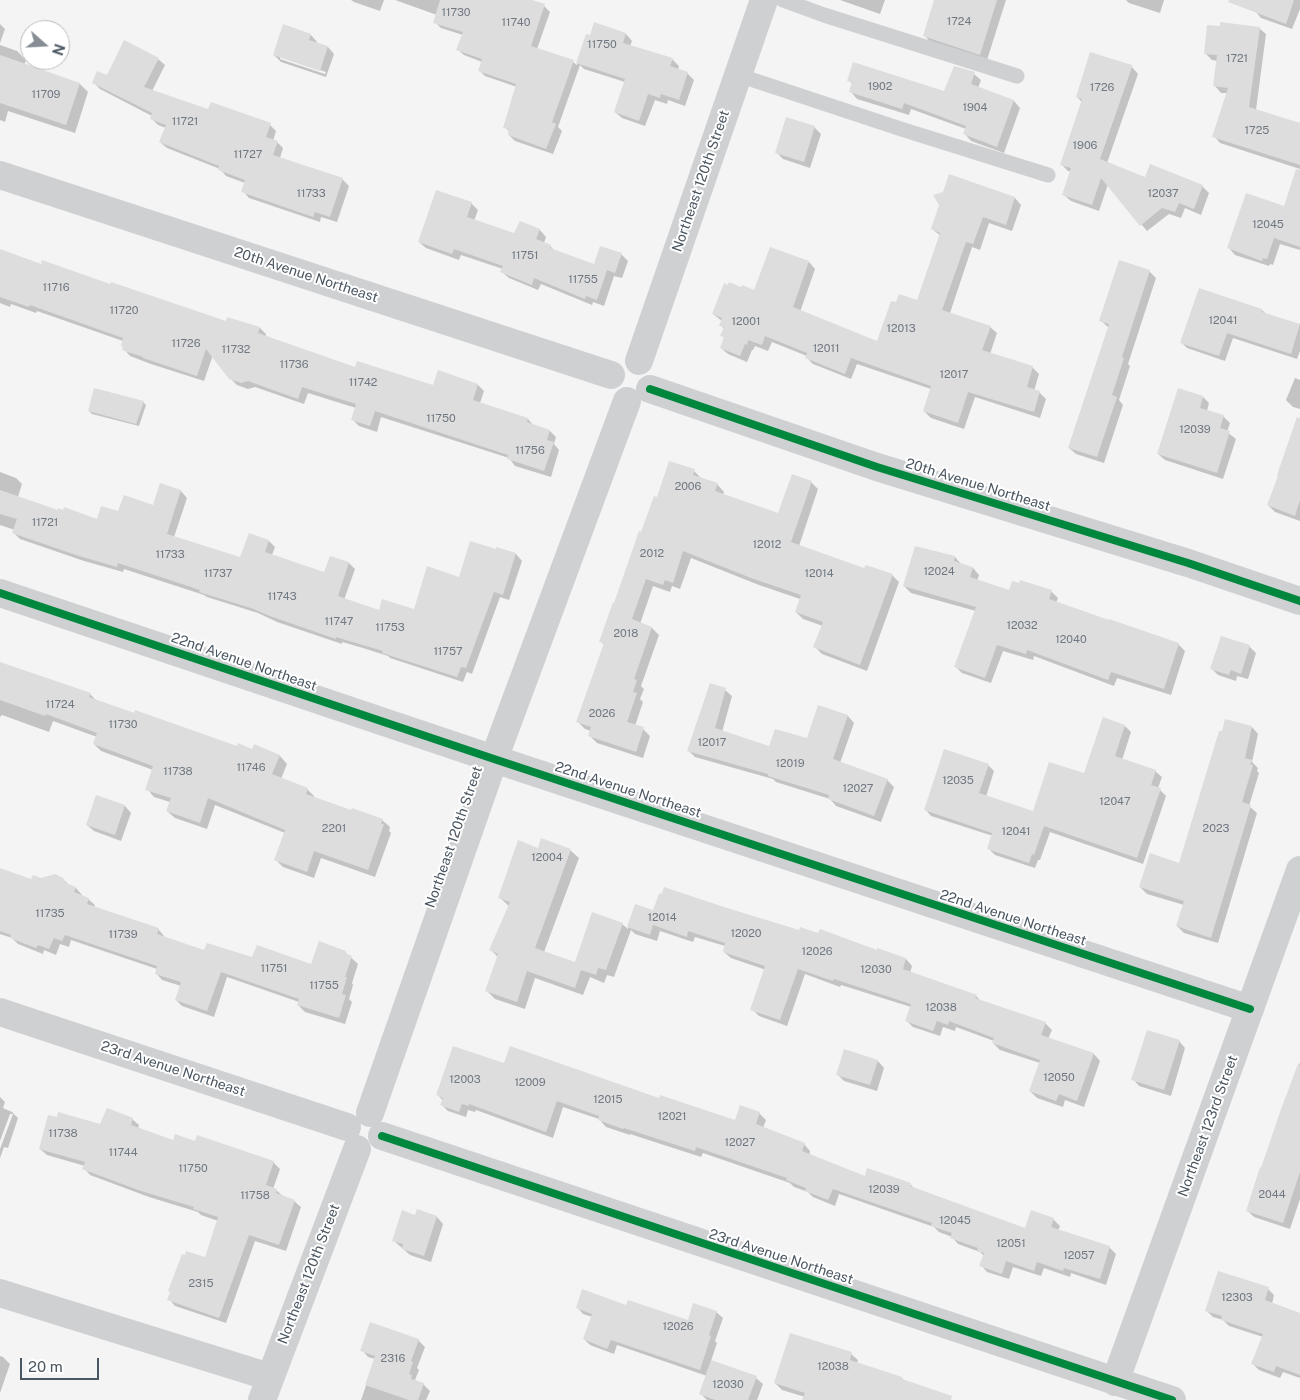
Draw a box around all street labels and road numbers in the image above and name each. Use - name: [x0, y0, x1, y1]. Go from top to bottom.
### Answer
- street label: Northeast 120th Street: [669, 108, 733, 254]
- street label: 20th Avenue Northeast: [232, 244, 380, 306]
- street label: 20th Avenue Northeast: [904, 455, 1052, 515]
- street label: 22nd Avenue Northeast: [169, 629, 319, 695]
- street label: 22nd Avenue Northeast: [553, 758, 703, 822]
- street label: Northeast 120th Street: [422, 764, 486, 910]
- street label: 22nd Avenue Northeast: [938, 886, 1088, 950]
- street label: 23rd Avenue Northeast: [99, 1038, 247, 1100]
- street label: Northeast 123rd Street: [1175, 1053, 1241, 1199]
- street label: Northeast 120th Street: [274, 1202, 344, 1346]
- street label: 23rd Avenue Northeast: [707, 1226, 855, 1288]

